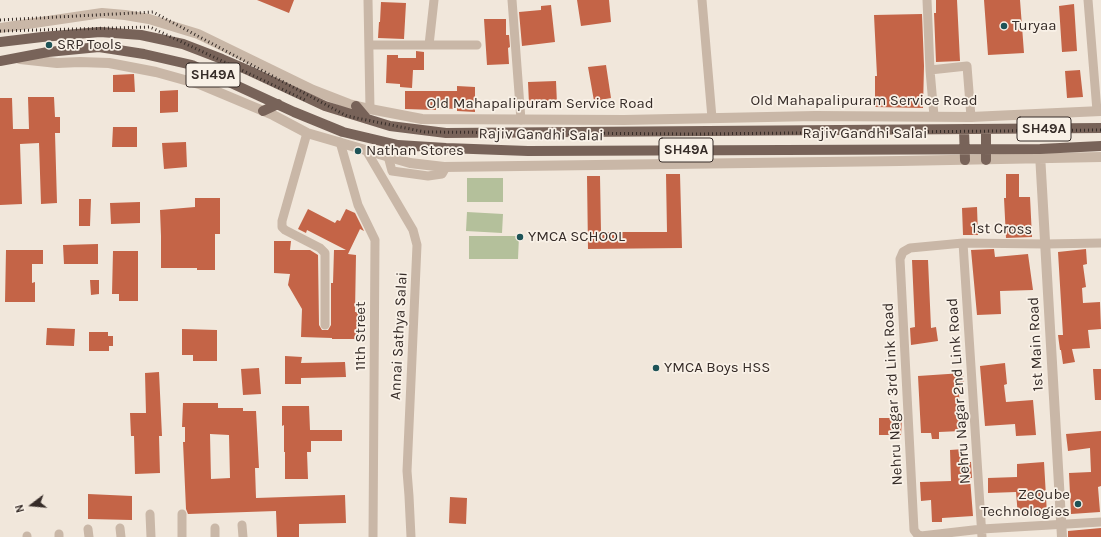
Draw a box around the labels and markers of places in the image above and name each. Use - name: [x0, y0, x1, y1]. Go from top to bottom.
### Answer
- place label: Turyaa: [1012, 17, 1056, 35]
- marker: Turyaa: [999, 21, 1009, 31]
- place label: SRP Tools: [57, 36, 122, 54]
- marker: SRP Tools: [44, 40, 54, 50]
- place label: Nathan Stores: [366, 142, 464, 160]
- marker: Nathan Stores: [353, 146, 363, 156]
- place label: YMCA SCHOOL: [528, 228, 625, 246]
- marker: YMCA SCHOOL: [515, 232, 525, 242]
- place label: YMCA Boys HSS: [664, 359, 770, 377]
- marker: YMCA Boys HSS: [651, 363, 661, 373]
- place label: ZeQube Technologies: [981, 486, 1070, 521]
- marker: ZeQube Technologies: [1073, 499, 1083, 509]

